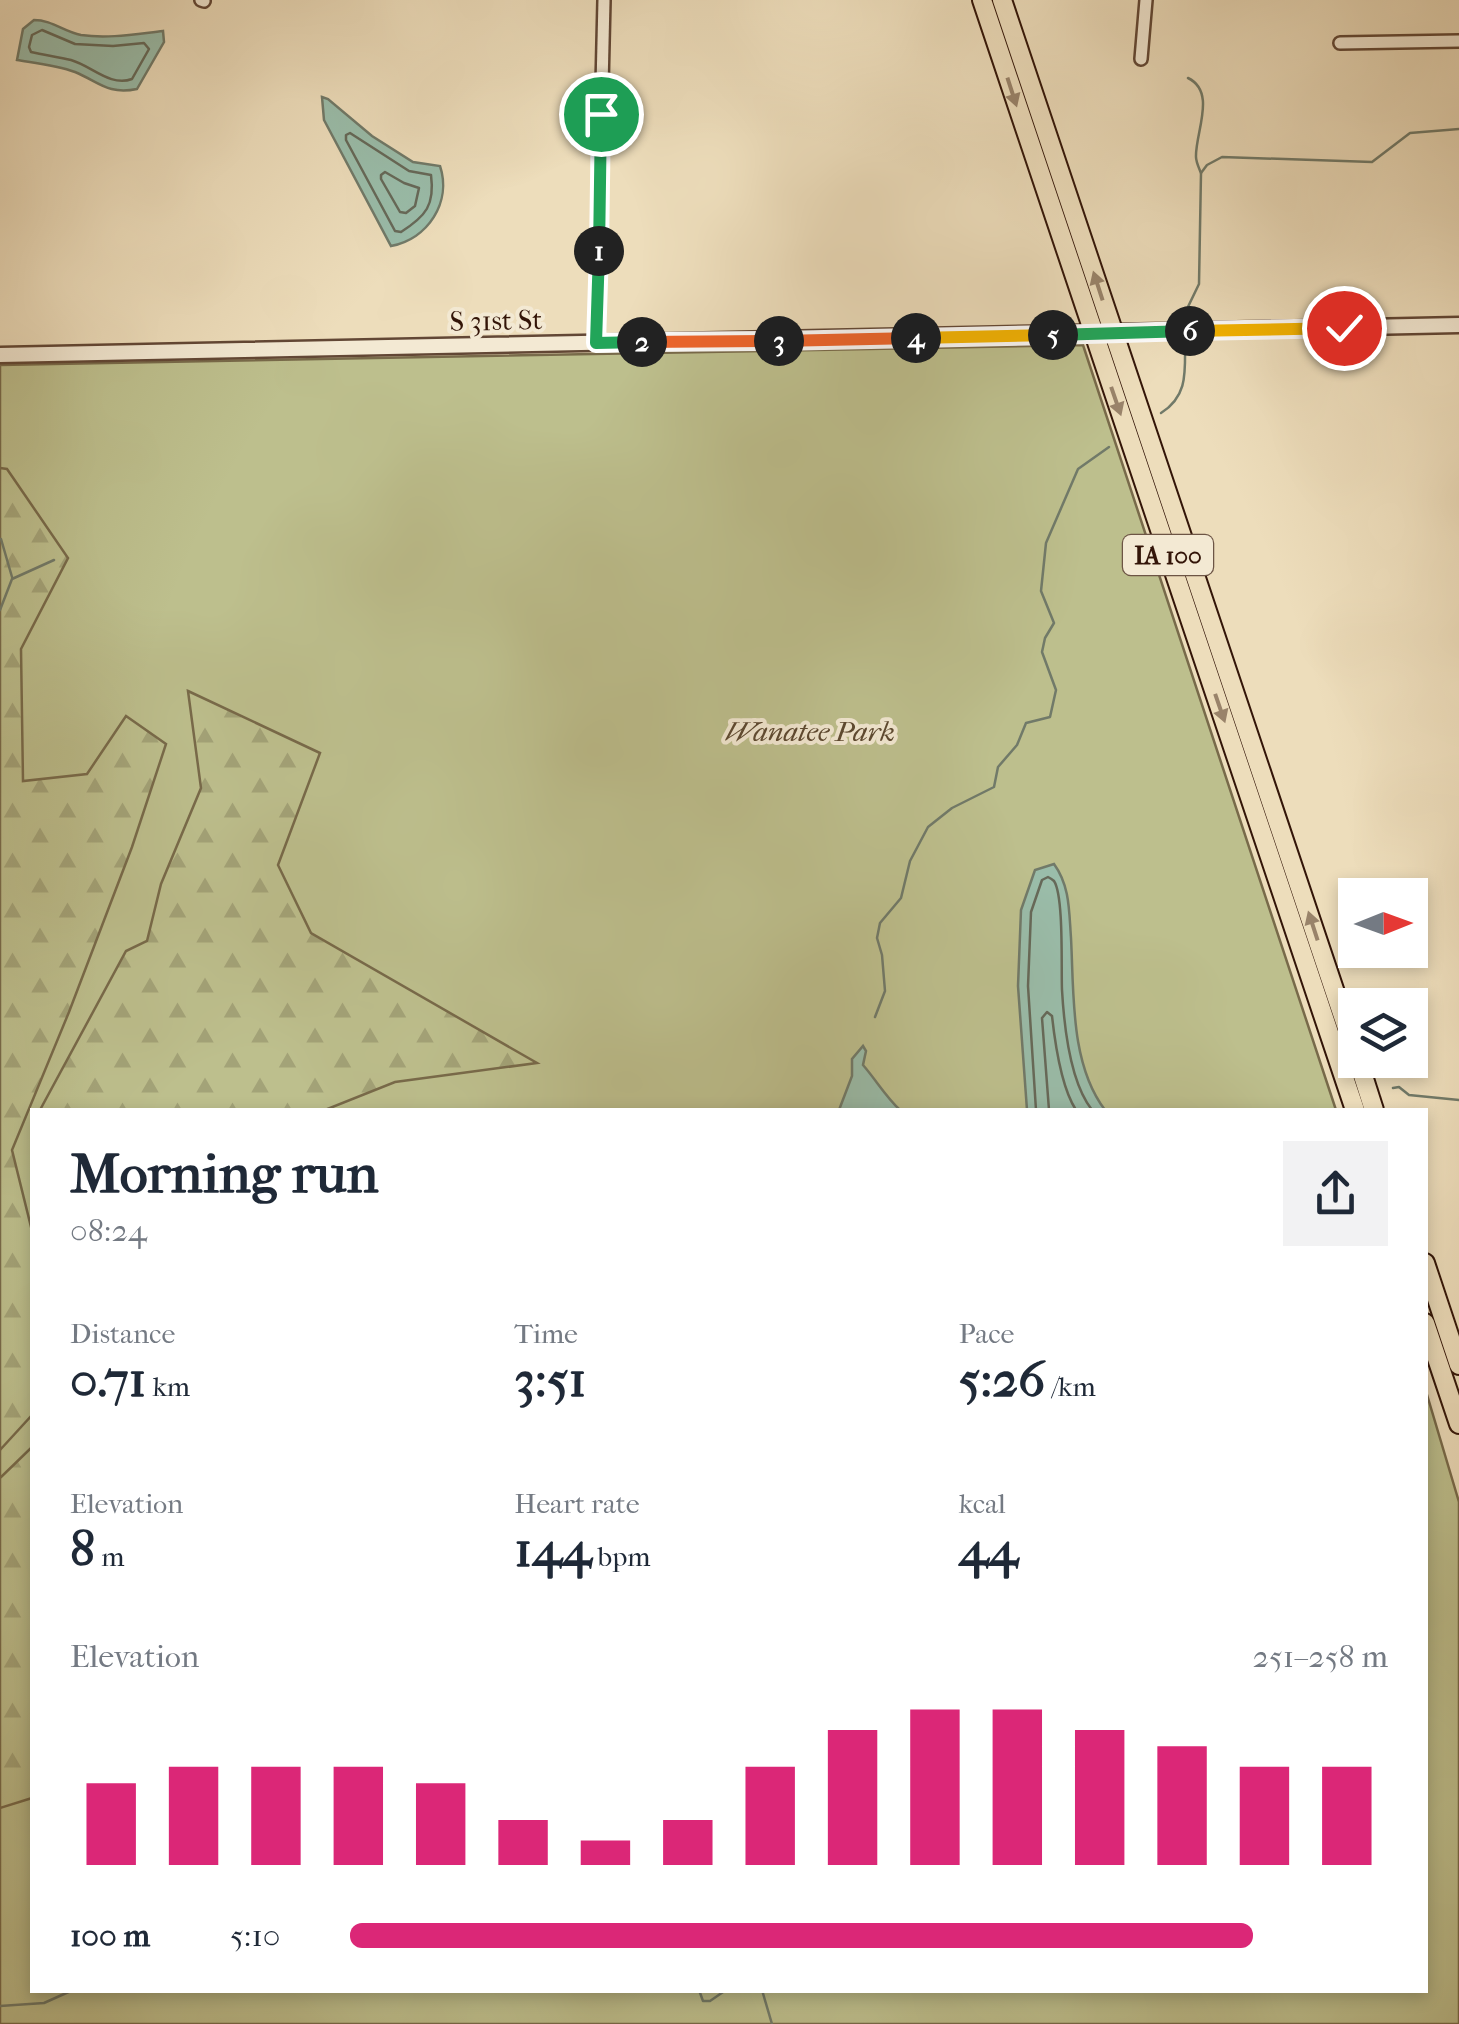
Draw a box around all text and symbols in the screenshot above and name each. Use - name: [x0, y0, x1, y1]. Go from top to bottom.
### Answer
- pin: [559, 72, 644, 157]
- one-way arrow: [1006, 78, 1021, 108]
- icon: arrive: [574, 87, 629, 142]
- pin: 1: [574, 226, 624, 276]
- text: 1: [594, 234, 604, 267]
- one-way arrow: [1089, 271, 1104, 301]
- pin: [1302, 286, 1387, 371]
- icon: check: [1317, 301, 1372, 356]
- street label: S 31st St: [449, 303, 543, 338]
- pin: 6: [1165, 306, 1215, 356]
- pin: 5: [1028, 310, 1078, 360]
- pin: 4: [891, 313, 941, 363]
- text: 6: [1182, 314, 1198, 347]
- pin: 3: [754, 316, 804, 366]
- pin: 2: [617, 317, 667, 367]
- text: 5: [1047, 318, 1059, 351]
- text: 4: [908, 321, 924, 354]
- text: 3: [773, 324, 785, 357]
- text: 2: [635, 325, 649, 358]
- one-way arrow: [1109, 386, 1124, 416]
- road number: IA 100: [1123, 535, 1213, 575]
- one-way arrow: [1214, 694, 1229, 724]
- park label: Wanatee Park: [725, 715, 895, 748]
- north arrow: [1338, 878, 1428, 968]
- map controls: [1338, 878, 1428, 1078]
- one-way arrow: [1305, 911, 1320, 941]
- button: layers: [1338, 988, 1428, 1078]
- button: share: [1283, 1141, 1388, 1246]
- text: Morning run: [70, 1142, 378, 1206]
- text: 08:24: [70, 1212, 147, 1249]
- text: Distance: [70, 1317, 175, 1350]
- text: Time: [514, 1317, 578, 1350]
- text: Pace: [959, 1317, 1014, 1350]
- text: 0.71: [70, 1350, 146, 1409]
- text: 3:51: [514, 1350, 586, 1409]
- text: 5:26: [959, 1350, 1045, 1409]
- text: km: [146, 1370, 190, 1403]
- text: /km: [1045, 1370, 1096, 1403]
- text: Elevation: [70, 1487, 183, 1520]
- text: Heart rate: [514, 1487, 640, 1520]
- text: kcal: [959, 1487, 1006, 1520]
- text: 8: [70, 1520, 95, 1579]
- text: 144: [514, 1520, 591, 1579]
- text: 44: [959, 1520, 1018, 1579]
- text: m: [95, 1540, 124, 1573]
- text: bpm: [591, 1540, 651, 1573]
- text: Elevation: [70, 1638, 199, 1675]
- text: 251–258 m: [1253, 1638, 1388, 1675]
- text: 100 m: [70, 1917, 150, 1954]
- text: 5:10: [230, 1917, 280, 1954]

